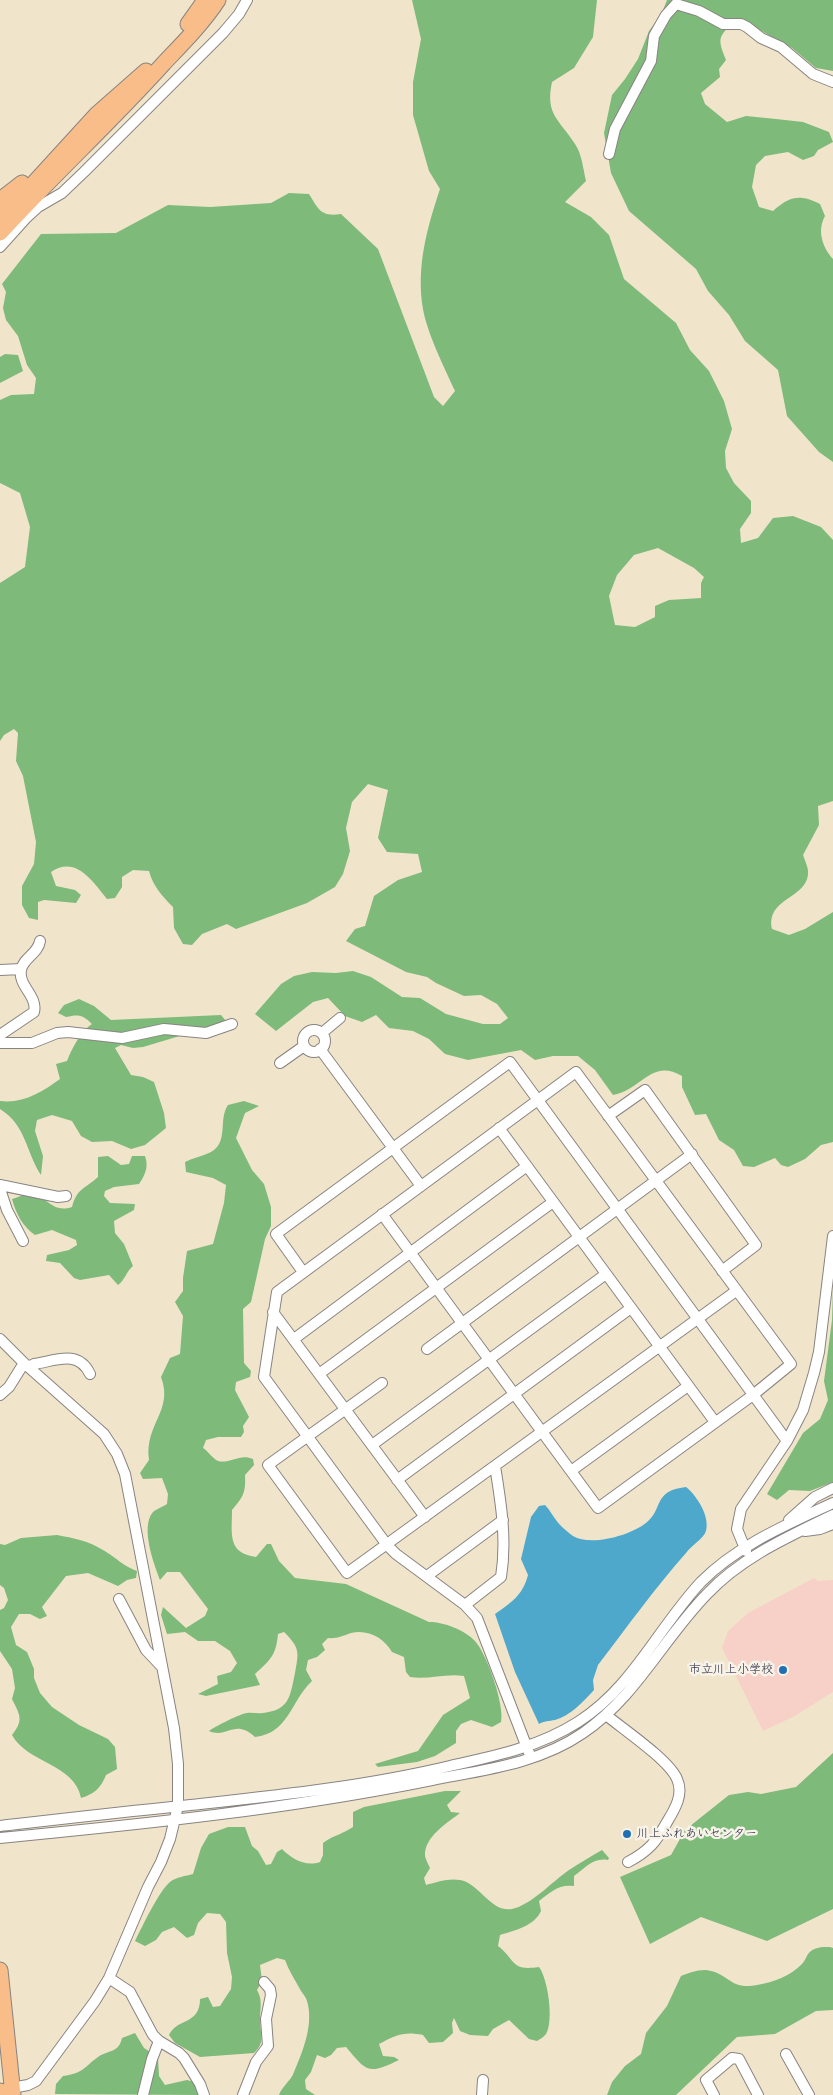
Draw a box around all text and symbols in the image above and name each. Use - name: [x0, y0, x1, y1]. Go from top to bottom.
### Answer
- place label: 市立川上小学校: [689, 1663, 773, 1677]
- marker: 市立川上小学校: [777, 1664, 789, 1676]
- place label: 川上ふれあいセンター: [637, 1827, 757, 1841]
- marker: 川上ふれあいセンター: [621, 1828, 633, 1840]

